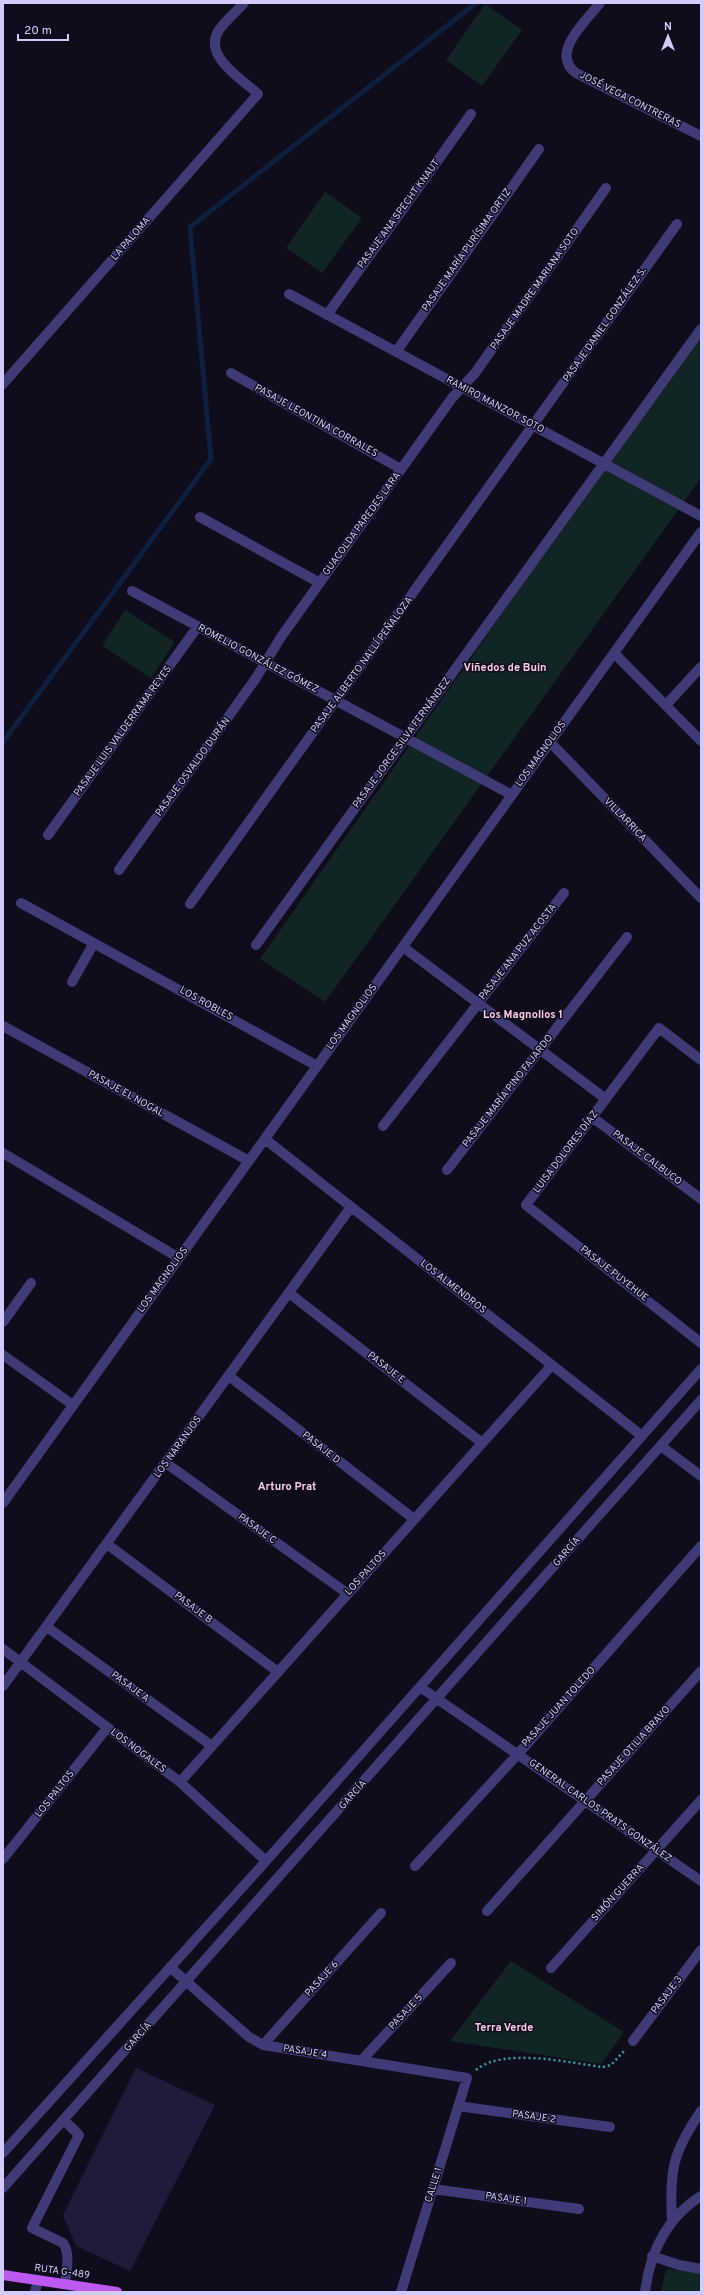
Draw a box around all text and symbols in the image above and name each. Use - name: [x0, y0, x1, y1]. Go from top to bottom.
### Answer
- scale bar: [18, 16, 68, 42]
- north arrow: [648, 16, 688, 56]
- text: N: [664, 20, 672, 34]
- text: 20 m: [24, 23, 52, 39]
- street label: JOSÉ VEGA CONTRERAS: [577, 69, 683, 131]
- street label: PASAJE ANA SPECHT KNAUT: [355, 157, 443, 271]
- street label: PASAJE MARÍA PURÍSIMA ORTIZ: [419, 186, 515, 314]
- street label: LA PALOMA: [108, 214, 154, 264]
- street label: PASAJE MADRE MARIANA SOTO: [488, 226, 582, 352]
- street label: PASAJE DANIEL GONZÁLEZ S.: [560, 265, 650, 385]
- street label: RAMIRO MANZOR SOTO: [444, 374, 546, 436]
- street label: PASAJE LEONTINA CORRALES: [252, 382, 380, 460]
- street label: GUACOLDA PAREDES LARA: [320, 469, 404, 578]
- street label: PASAJE ALBERTO NALLÍ PEÑALOZA: [308, 594, 416, 736]
- street label: ROMELIO GONZÁLEZ GÓMEZ: [195, 622, 321, 696]
- district label: Viñedos de Buin: [463, 661, 547, 675]
- street label: PASAJE LUIS VALDERRAMA REYES: [71, 663, 175, 799]
- street label: PASAJE JORGE SILVA FERNÁNDEZ: [350, 675, 454, 811]
- street label: PASAJE OSVALDO DURÁN: [153, 715, 233, 819]
- street label: LOS MAGNOLIOS: [513, 719, 569, 789]
- street label: VILLARRICA: [601, 795, 649, 845]
- street label: PASAJE ANA PUZ ACOSTA: [476, 901, 560, 1003]
- street label: LOS MAGNOLIOS: [324, 982, 380, 1052]
- street label: LOS ROBLES: [177, 984, 235, 1024]
- district label: Los Magnolios 1: [483, 1008, 563, 1022]
- street label: PASAJE MARÍA PINO FAJARDO: [460, 1032, 556, 1150]
- street label: PASAJE EL NOGAL: [86, 1068, 167, 1121]
- street label: LUISA DOLORES DÍAZ: [531, 1108, 601, 1196]
- street label: PASAJE CALBUCO: [610, 1128, 684, 1188]
- street label: PASAJE PUYEHUE: [577, 1243, 651, 1305]
- street label: LOS MAGNOLIOS: [135, 1245, 191, 1315]
- street label: LOS ALMENDROS: [417, 1257, 489, 1317]
- street label: PASAJE E: [365, 1349, 407, 1387]
- street label: LOS NARANJOS: [151, 1413, 205, 1481]
- street label: PASAJE D: [299, 1429, 343, 1467]
- district label: Arturo Prat: [258, 1480, 316, 1494]
- street label: PASAJE C: [235, 1511, 279, 1547]
- street label: GARCÍA: [550, 1534, 584, 1570]
- street label: LOS PALTOS: [342, 1548, 390, 1598]
- street label: PASAJE B: [171, 1589, 215, 1627]
- street label: PASAJE JUAN TOLEDO: [519, 1664, 599, 1750]
- street label: PASAJE A: [108, 1669, 152, 1705]
- street label: PASAJE OTILIA BRAVO: [595, 1703, 673, 1789]
- street label: LOS NOGALES: [108, 1726, 168, 1776]
- street label: GENERAL CARLOS PRATS GONZÁLEZ: [526, 1756, 674, 1866]
- street label: LOS PALTOS: [32, 1768, 78, 1820]
- street label: GARCÍA: [336, 1777, 370, 1813]
- street label: SIMÓN GUERRA: [589, 1861, 647, 1924]
- street label: PASAJE 6: [302, 1958, 342, 2000]
- street label: PASAJE 3: [649, 1973, 685, 2017]
- street label: PASAJE 5: [386, 1991, 426, 2033]
- street label: GARCÍA: [121, 2019, 155, 2055]
- district label: Terra Verde: [475, 2021, 533, 2035]
- street label: PASAJE 4: [282, 2042, 328, 2062]
- street label: PASAJE 2: [511, 2107, 557, 2127]
- street label: CALLE 1: [423, 2166, 445, 2204]
- street label: PASAJE 1: [484, 2190, 528, 2208]
- street label: RUTA G-489: [33, 2262, 91, 2282]

